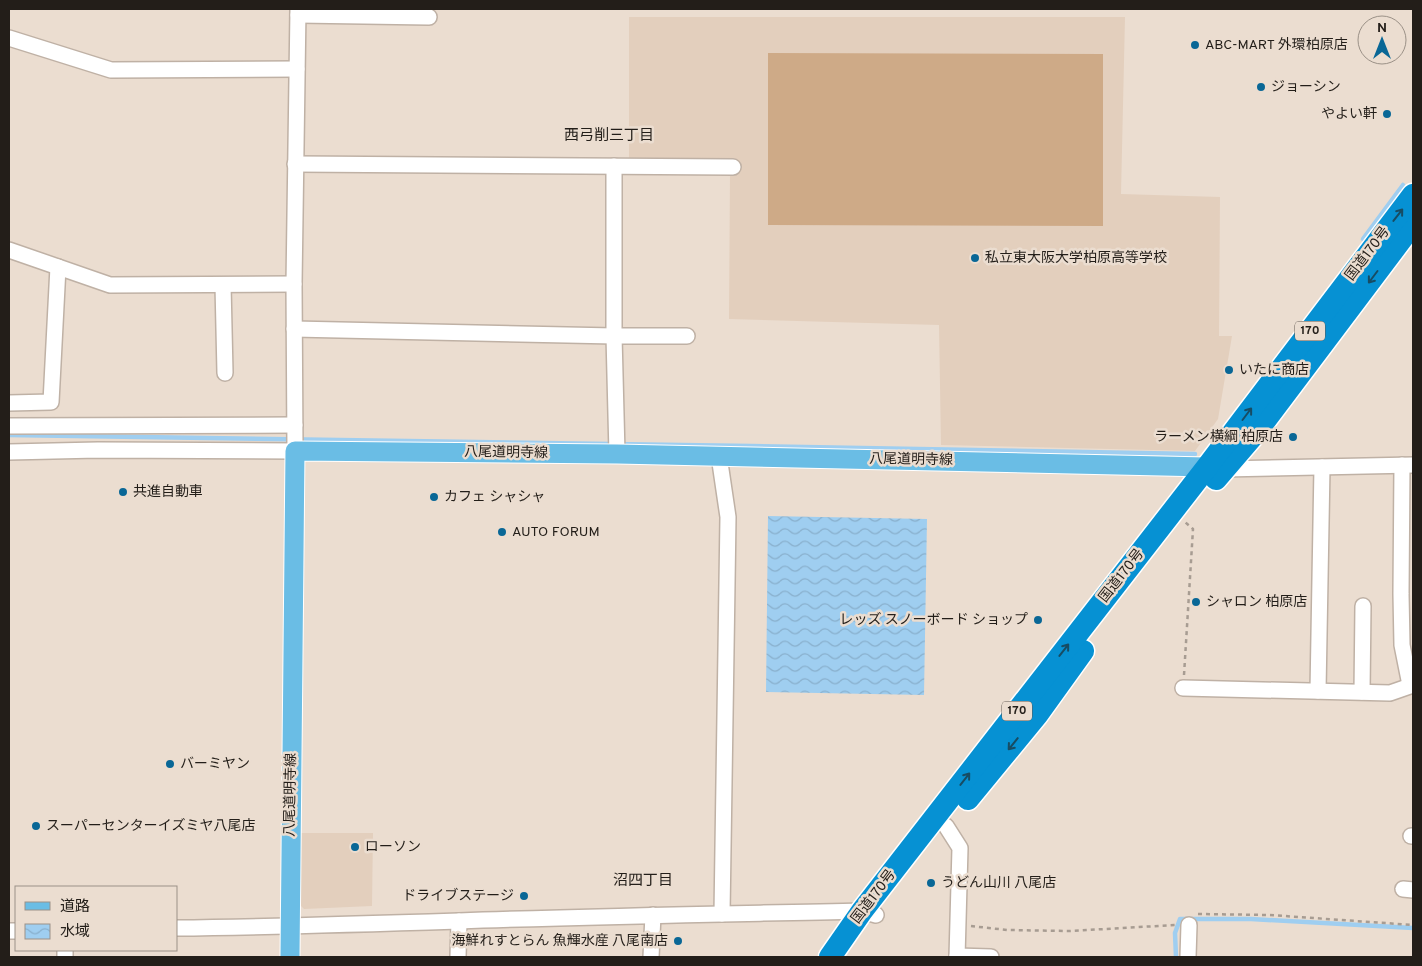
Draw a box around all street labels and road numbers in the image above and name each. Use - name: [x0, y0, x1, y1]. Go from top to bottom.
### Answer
- street label: 国道170号: [1342, 224, 1394, 284]
- road number: 170: [1295, 322, 1325, 341]
- street label: 八尾道明寺線: [464, 444, 548, 462]
- street label: 八尾道明寺線: [869, 451, 953, 469]
- street label: 国道170号: [1096, 546, 1148, 606]
- road number: 170: [1002, 701, 1032, 720]
- street label: 八尾道明寺線: [282, 753, 300, 837]
- street label: 国道170号: [848, 867, 900, 927]

